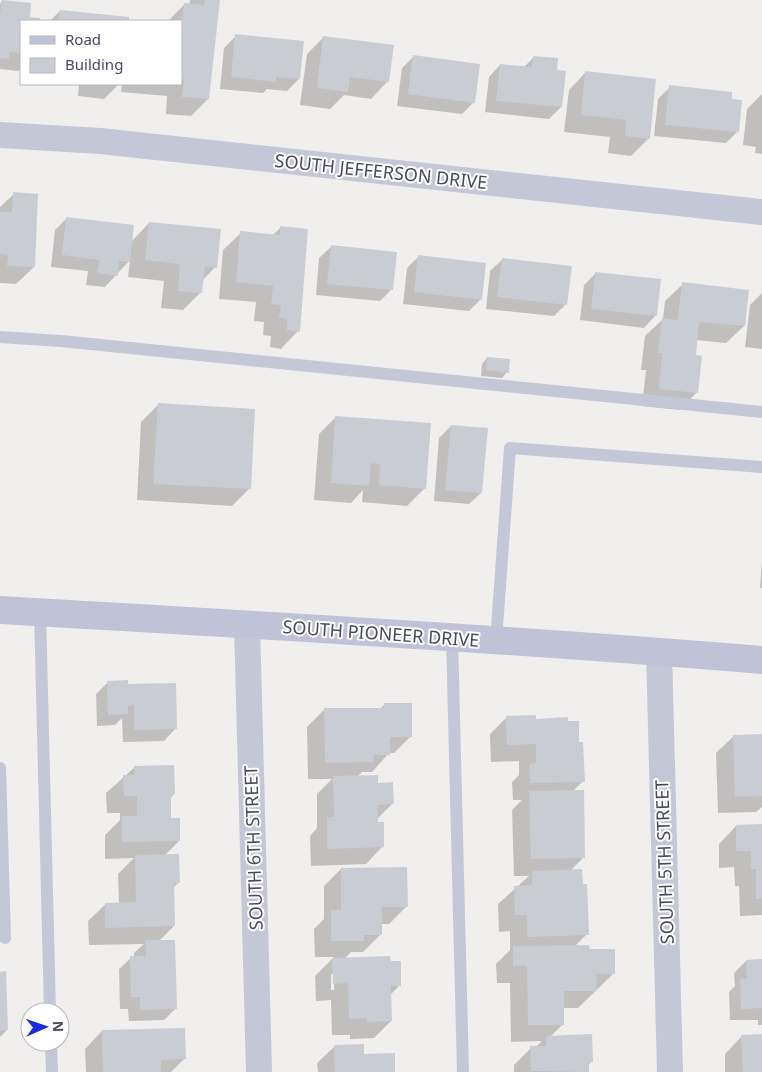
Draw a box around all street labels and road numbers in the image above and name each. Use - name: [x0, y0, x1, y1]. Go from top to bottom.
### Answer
- street label: SOUTH JEFFERSON DRIVE: [274, 148, 488, 194]
- street label: SOUTH PIONEER DRIVE: [282, 614, 480, 652]
- street label: SOUTH 6TH STREET: [238, 765, 268, 931]
- street label: SOUTH 5TH STREET: [649, 779, 679, 945]

